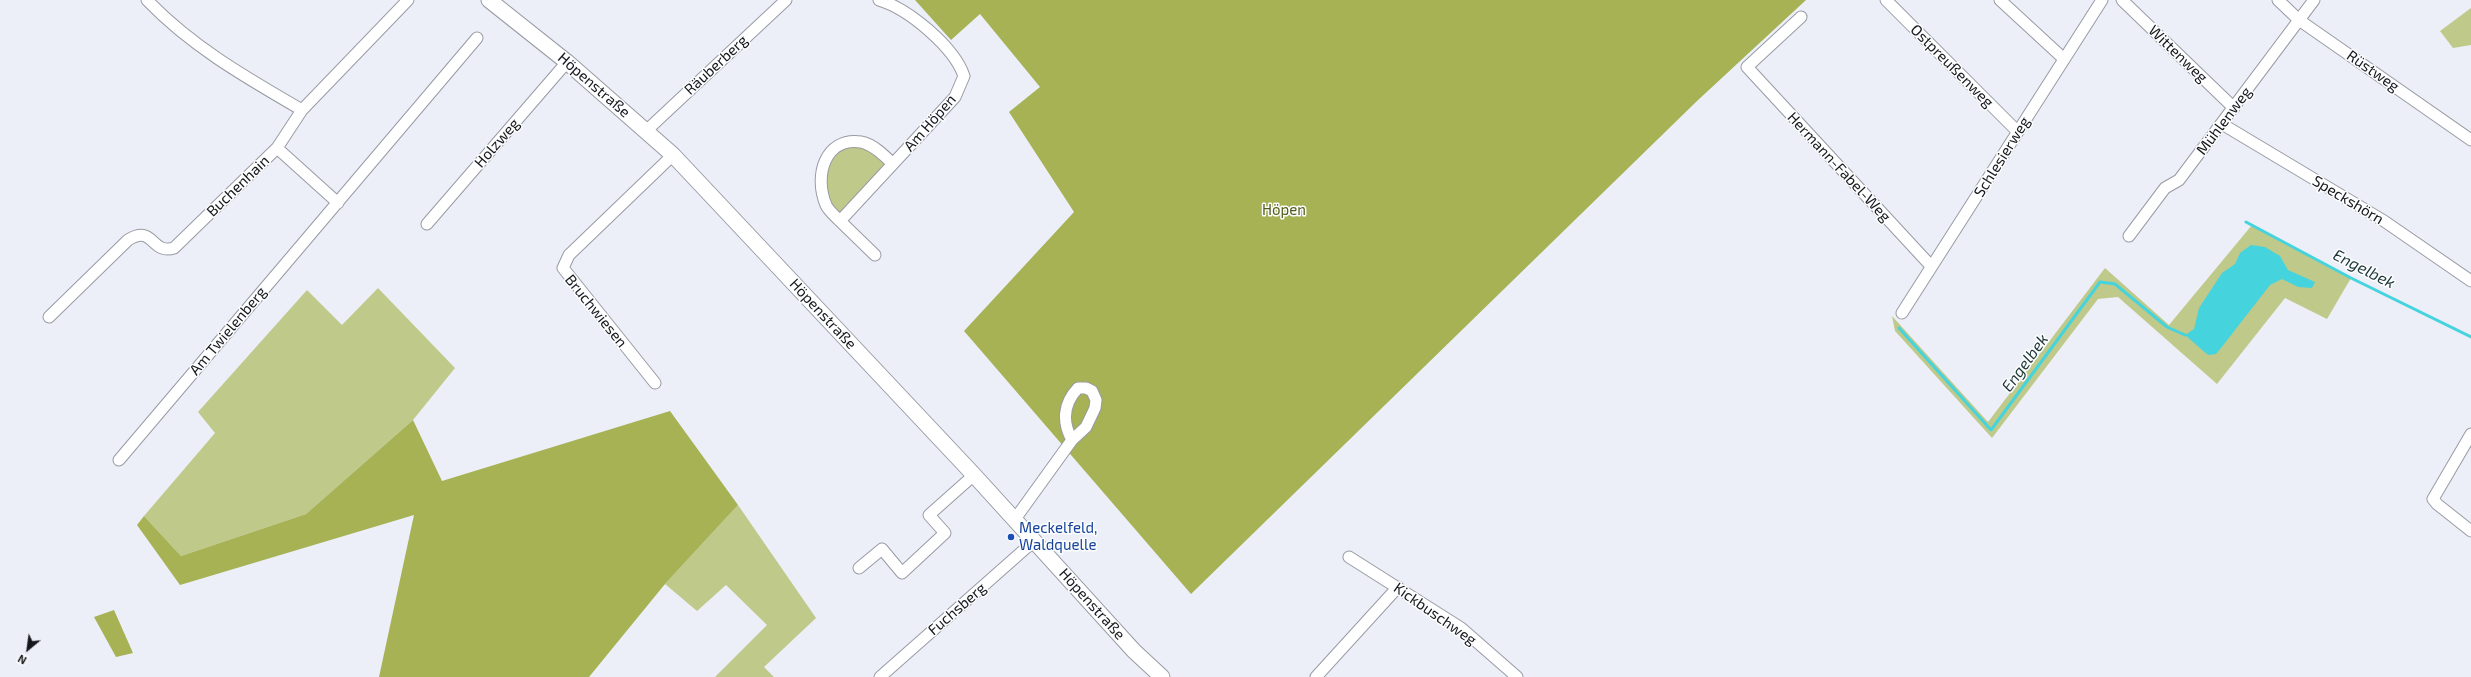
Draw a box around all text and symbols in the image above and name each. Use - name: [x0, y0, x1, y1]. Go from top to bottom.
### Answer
- street label: Ostpreußenweg: [1907, 21, 1997, 111]
- street label: Wittenweg: [2145, 22, 2211, 86]
- street label: Räuberberg: [681, 31, 751, 99]
- street label: Rüstweg: [2343, 46, 2403, 96]
- street label: Höpenstraße: [554, 49, 634, 121]
- street label: Mühlenweg: [2193, 83, 2255, 159]
- street label: Am Höpen: [900, 91, 960, 155]
- street label: Hermann-Fabel-Weg: [1784, 108, 1894, 226]
- street label: Schlesierweg: [1970, 114, 2034, 200]
- street label: Holzweg: [471, 115, 523, 171]
- street label: Buchenhain: [203, 152, 273, 220]
- street label: Speckshörn: [2309, 172, 2387, 228]
- park label: Höpen: [1262, 201, 1306, 219]
- water label: Engelbek: [2330, 245, 2398, 293]
- street label: Bruchwiesen: [561, 271, 631, 351]
- street label: Höpenstraße: [786, 275, 860, 353]
- street label: Am Twielenberg: [186, 283, 270, 379]
- water label: Engelbek: [1998, 330, 2052, 396]
- place label: Meckelfeld, Waldquelle: [1019, 519, 1098, 554]
- marker: Meckelfeld, Waldquelle: [1006, 532, 1016, 542]
- street label: Höpenstraße: [1055, 565, 1129, 643]
- street label: Fuchsberg: [924, 579, 990, 639]
- street label: Kickbuschweg: [1390, 579, 1480, 649]
- north arrow: [8, 629, 48, 669]
- text: N: [15, 652, 29, 668]

